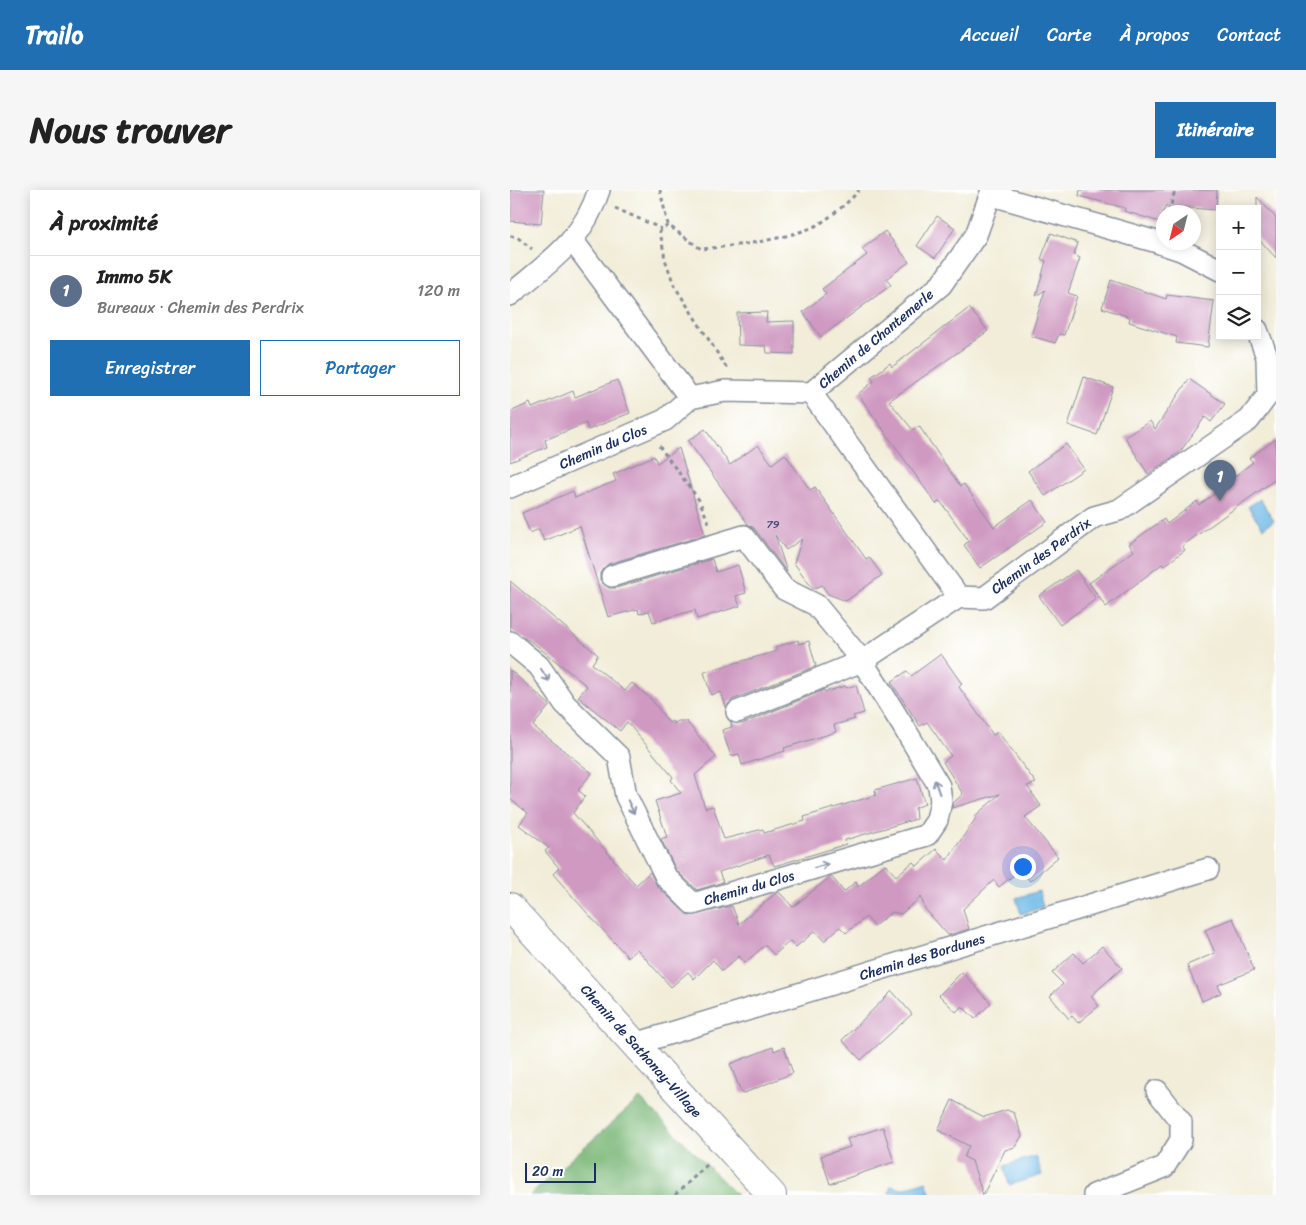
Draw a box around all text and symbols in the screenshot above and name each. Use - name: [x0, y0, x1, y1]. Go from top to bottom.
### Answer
- text: Trailo: [25, 14, 83, 56]
- text: Accueil: [960, 19, 1019, 51]
- text: Carte: [1047, 19, 1092, 51]
- text: À propos: [1120, 19, 1189, 51]
- text: Contact: [1217, 19, 1281, 51]
- text: Nous trouver: [30, 99, 230, 161]
- button: Itinéraire: [1155, 102, 1276, 158]
- text: À proximité: [50, 204, 158, 242]
- north arrow: [1156, 205, 1201, 250]
- map controls: [1216, 205, 1261, 340]
- button: +: [1216, 205, 1261, 250]
- button: −: [1216, 250, 1261, 295]
- text: Immo 5K: [97, 260, 171, 293]
- text: 1: [63, 276, 69, 305]
- text: 120 m: [417, 276, 460, 305]
- street label: Chemin de Chantemerle: [812, 283, 940, 395]
- text: Bureaux · Chemin des Perdrix: [97, 293, 304, 322]
- button: layers: [1216, 295, 1261, 340]
- button: Enregistrer: [50, 340, 250, 396]
- button: Partager: [260, 340, 460, 396]
- street label: Chemin du Clos: [555, 417, 651, 477]
- pin: 1: [1204, 460, 1236, 501]
- street label: Chemin des Perdrix: [986, 510, 1097, 601]
- house number: 79: [766, 515, 780, 534]
- one-way arrow: [540, 668, 551, 682]
- one-way arrow: [932, 779, 942, 795]
- one-way arrow: [627, 799, 636, 814]
- your location: [1010, 854, 1036, 880]
- one-way arrow: [813, 861, 829, 871]
- street label: Chemin du Clos: [701, 863, 797, 913]
- street label: Chemin des Bordunes: [856, 926, 988, 988]
- street label: Chemin de Sathonay-Village: [574, 978, 708, 1124]
- text: 20 m: [532, 1159, 563, 1184]
- scale bar: [525, 1160, 596, 1183]

